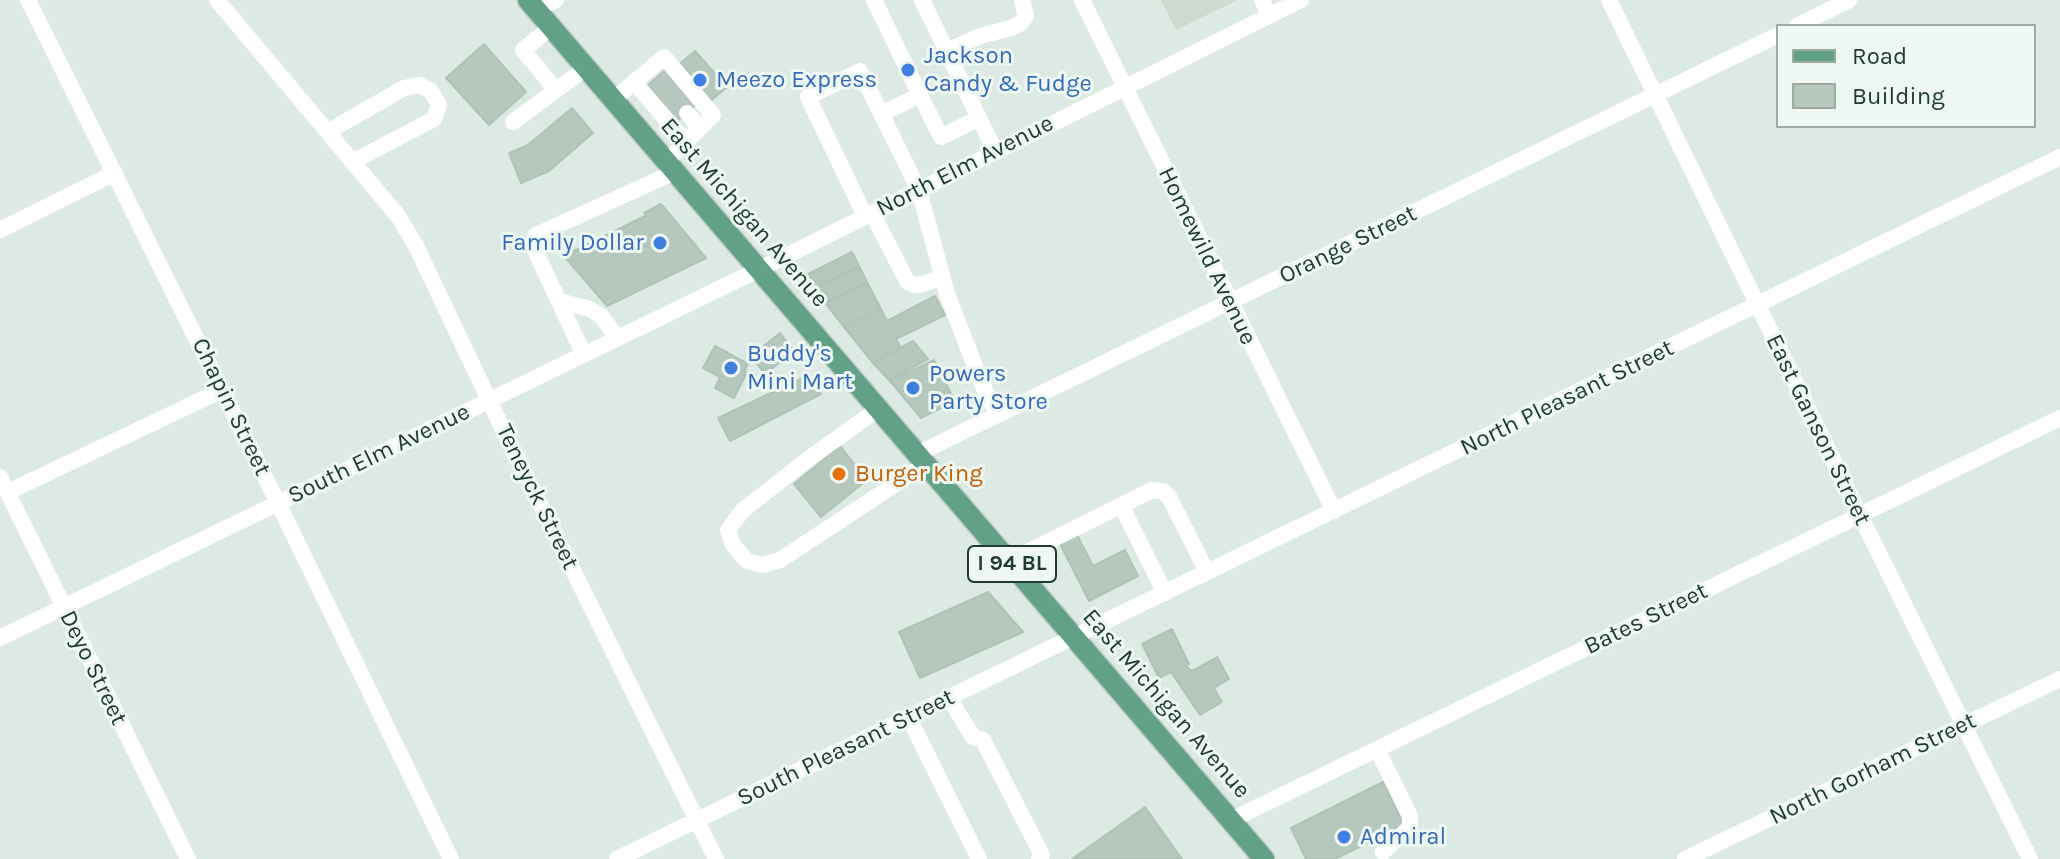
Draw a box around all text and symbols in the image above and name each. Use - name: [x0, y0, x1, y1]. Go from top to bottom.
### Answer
- legend: [1776, 24, 2036, 128]
- place label: Jackson Candy & Fudge: [924, 42, 1092, 98]
- text: Road: [1852, 42, 1907, 70]
- marker: Jackson Candy & Fudge: [899, 61, 917, 79]
- place label: Meezo Express: [716, 66, 877, 94]
- marker: Meezo Express: [691, 71, 709, 89]
- text: Building: [1852, 82, 1945, 110]
- street label: North Elm Avenue: [872, 109, 1058, 223]
- street label: East Michigan Avenue: [654, 112, 834, 314]
- street label: Homewild Avenue: [1152, 162, 1262, 350]
- street label: Orange Street: [1275, 199, 1421, 291]
- place label: Family Dollar: [501, 229, 644, 257]
- marker: Family Dollar: [651, 234, 669, 252]
- street label: East Ganson Street: [1759, 330, 1877, 530]
- street label: Chapin Street: [185, 333, 277, 481]
- street label: North Pleasant Street: [1456, 334, 1678, 462]
- place label: Buddy's Mini Mart: [747, 340, 853, 396]
- marker: Buddy's Mini Mart: [722, 359, 740, 377]
- place label: Powers Party Store: [929, 360, 1048, 416]
- marker: Powers Party Store: [904, 379, 922, 397]
- street label: South Elm Avenue: [283, 398, 475, 510]
- street label: Teneyck Street: [489, 420, 585, 574]
- place label: Burger King: [855, 460, 983, 488]
- marker: Burger King: [830, 465, 848, 483]
- road number: I 94 BL: [968, 546, 1056, 582]
- street label: Bates Street: [1580, 577, 1712, 661]
- street label: East Michigan Avenue: [1076, 603, 1256, 805]
- street label: Deyo Street: [53, 606, 133, 730]
- street label: South Pleasant Street: [733, 683, 959, 813]
- street label: North Gorham Street: [1765, 706, 1981, 832]
- place label: Admiral: [1360, 823, 1446, 851]
- marker: Admiral: [1335, 828, 1353, 846]

